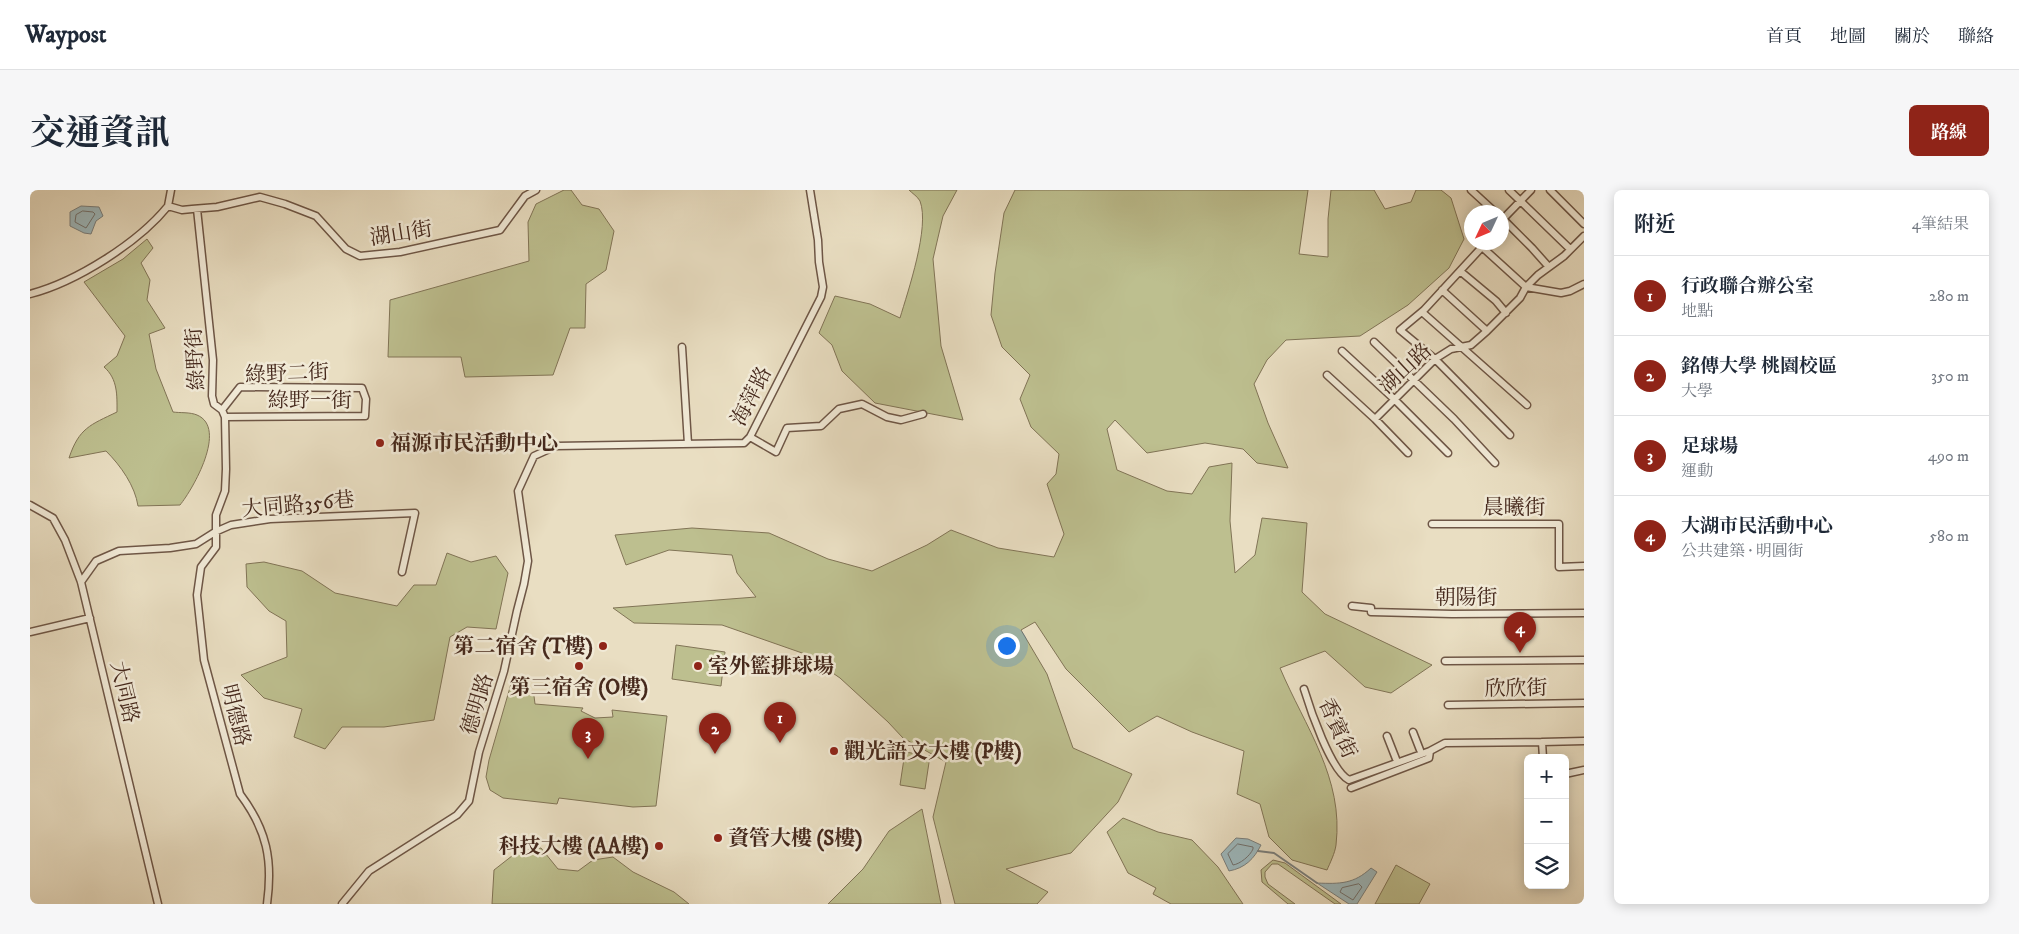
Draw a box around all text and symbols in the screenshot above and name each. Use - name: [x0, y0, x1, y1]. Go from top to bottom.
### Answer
- text: Waypost: [25, 20, 106, 50]
- text: 首頁: [1766, 26, 1802, 48]
- text: 地圖: [1830, 26, 1866, 48]
- text: 關於: [1894, 26, 1930, 48]
- text: 聯絡: [1958, 26, 1994, 48]
- button: 路線: [1909, 105, 1989, 156]
- text: 交通資訊: [30, 112, 170, 156]
- north arrow: [1464, 205, 1509, 250]
- text: 附近: [1634, 212, 1676, 238]
- text: 4筆結果: [1912, 214, 1969, 234]
- street label: 湖山街: [368, 216, 434, 252]
- text: 行政聯合辦公室: [1681, 275, 1814, 298]
- text: 1: [1647, 286, 1653, 306]
- text: 280 m: [1929, 286, 1969, 306]
- text: 地點: [1681, 301, 1713, 321]
- street label: 綠野街: [181, 327, 211, 391]
- street label: 湖山路: [1374, 338, 1438, 400]
- text: 銘傳大學 桃園校區: [1681, 355, 1837, 378]
- street label: 綠野二街: [245, 360, 329, 388]
- street label: 海萍路: [726, 362, 778, 430]
- text: 2: [1646, 366, 1654, 386]
- text: 350 m: [1931, 366, 1969, 386]
- text: 大學: [1681, 381, 1713, 401]
- street label: 綠野一街: [268, 388, 352, 414]
- place label: 福源市民活動中心: [390, 431, 558, 457]
- text: 足球場: [1681, 435, 1738, 458]
- marker: 福源市民活動中心: [374, 437, 386, 449]
- text: 3: [1647, 446, 1653, 466]
- text: 490 m: [1928, 446, 1969, 466]
- text: 運動: [1681, 461, 1713, 481]
- street label: 大同路356巷: [241, 487, 356, 523]
- street label: 晨曦街: [1483, 495, 1546, 521]
- text: 大湖市民活動中心: [1681, 515, 1833, 538]
- text: 4: [1645, 526, 1655, 546]
- text: 580 m: [1929, 526, 1969, 546]
- text: 公共建築 · 明圓街: [1681, 541, 1804, 561]
- street label: 朝陽街: [1435, 585, 1498, 611]
- pin: 4: [1504, 612, 1536, 653]
- your location: [994, 633, 1020, 659]
- place label: 第二宿舍 (T樓): [454, 634, 593, 660]
- marker: 第二宿舍 (T樓): [597, 640, 609, 652]
- place label: 室外籃排球場: [708, 654, 834, 680]
- street label: 大同路: [104, 659, 144, 726]
- marker: 第三宿舍 (O樓): [573, 660, 585, 672]
- marker: 室外籃排球場: [692, 660, 704, 672]
- street label: 德明路: [456, 670, 500, 738]
- place label: 第三宿舍 (O樓): [510, 675, 648, 701]
- street label: 欣欣街: [1484, 675, 1548, 703]
- street label: 明德路: [215, 682, 255, 749]
- street label: 香賓街: [1312, 694, 1362, 762]
- pin: 1: [764, 702, 796, 743]
- pin: 2: [699, 713, 731, 754]
- pin: 3: [572, 718, 604, 759]
- place label: 觀光語文大樓 (P樓): [844, 739, 1022, 765]
- marker: 觀光語文大樓 (P樓): [828, 745, 840, 757]
- map controls: [1524, 754, 1569, 889]
- button: +: [1524, 754, 1569, 799]
- button: −: [1524, 799, 1569, 844]
- place label: 資管大樓 (S樓): [728, 826, 863, 852]
- marker: 資管大樓 (S樓): [712, 832, 724, 844]
- place label: 科技大樓 (AA樓): [499, 834, 649, 860]
- marker: 科技大樓 (AA樓): [653, 840, 665, 852]
- button: layers: [1524, 844, 1569, 889]

